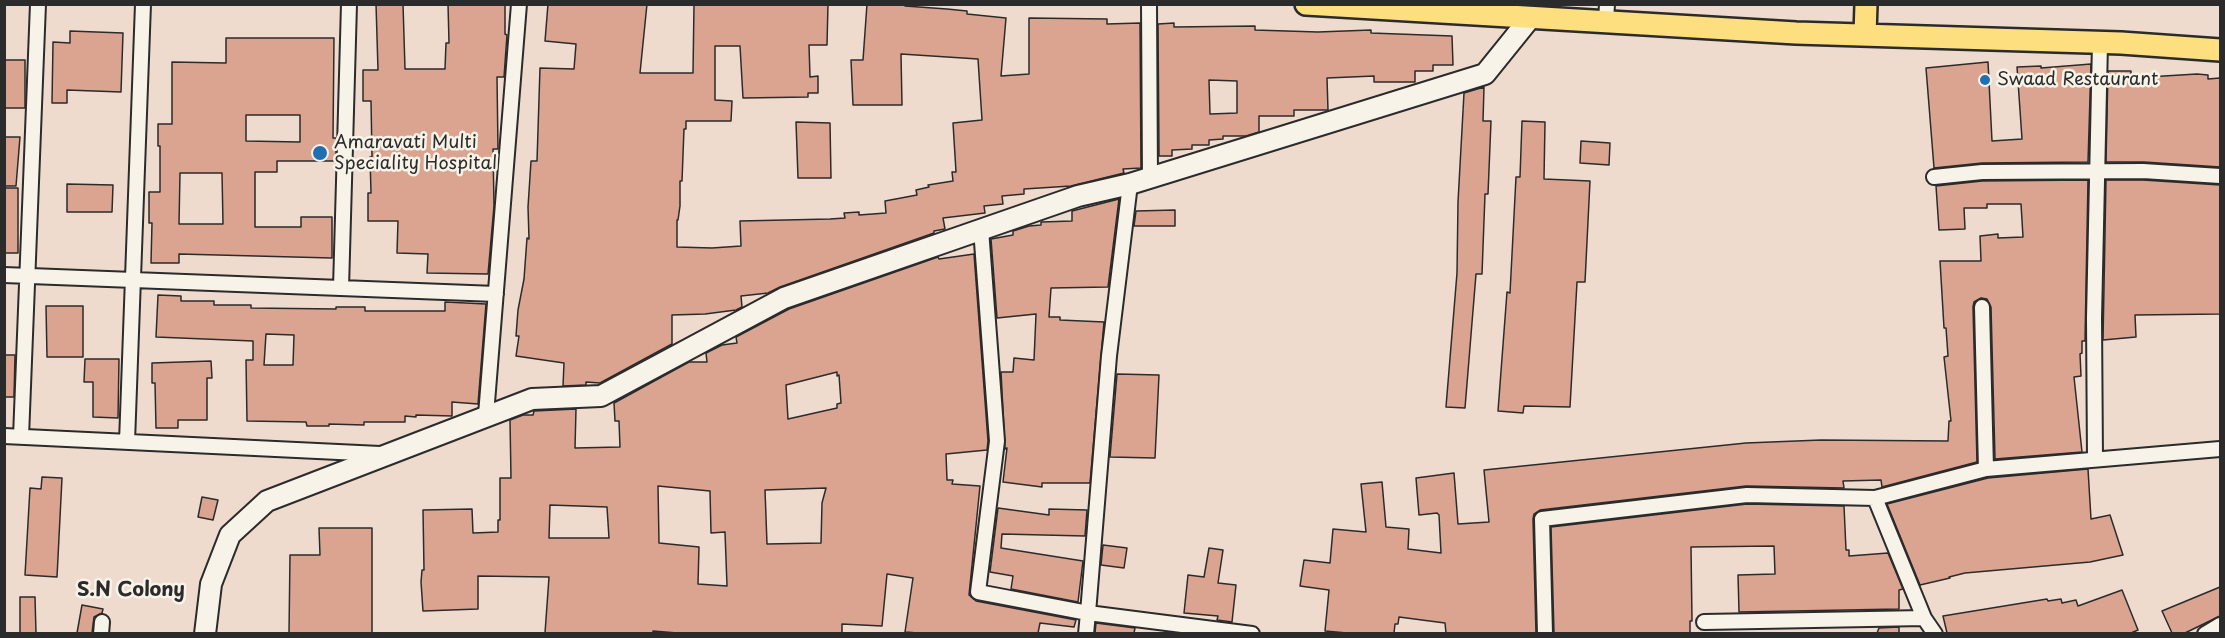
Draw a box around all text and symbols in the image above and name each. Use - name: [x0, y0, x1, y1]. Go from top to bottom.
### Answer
- place label: Swaad Restaurant: [1997, 69, 2158, 91]
- marker: Swaad Restaurant: [1978, 73, 1992, 87]
- place label: Amaravati Multi Speciality Hospital: [334, 132, 497, 174]
- marker: Amaravati Multi Speciality Hospital: [311, 144, 329, 162]
- district label: S.N Colony: [77, 578, 185, 602]

